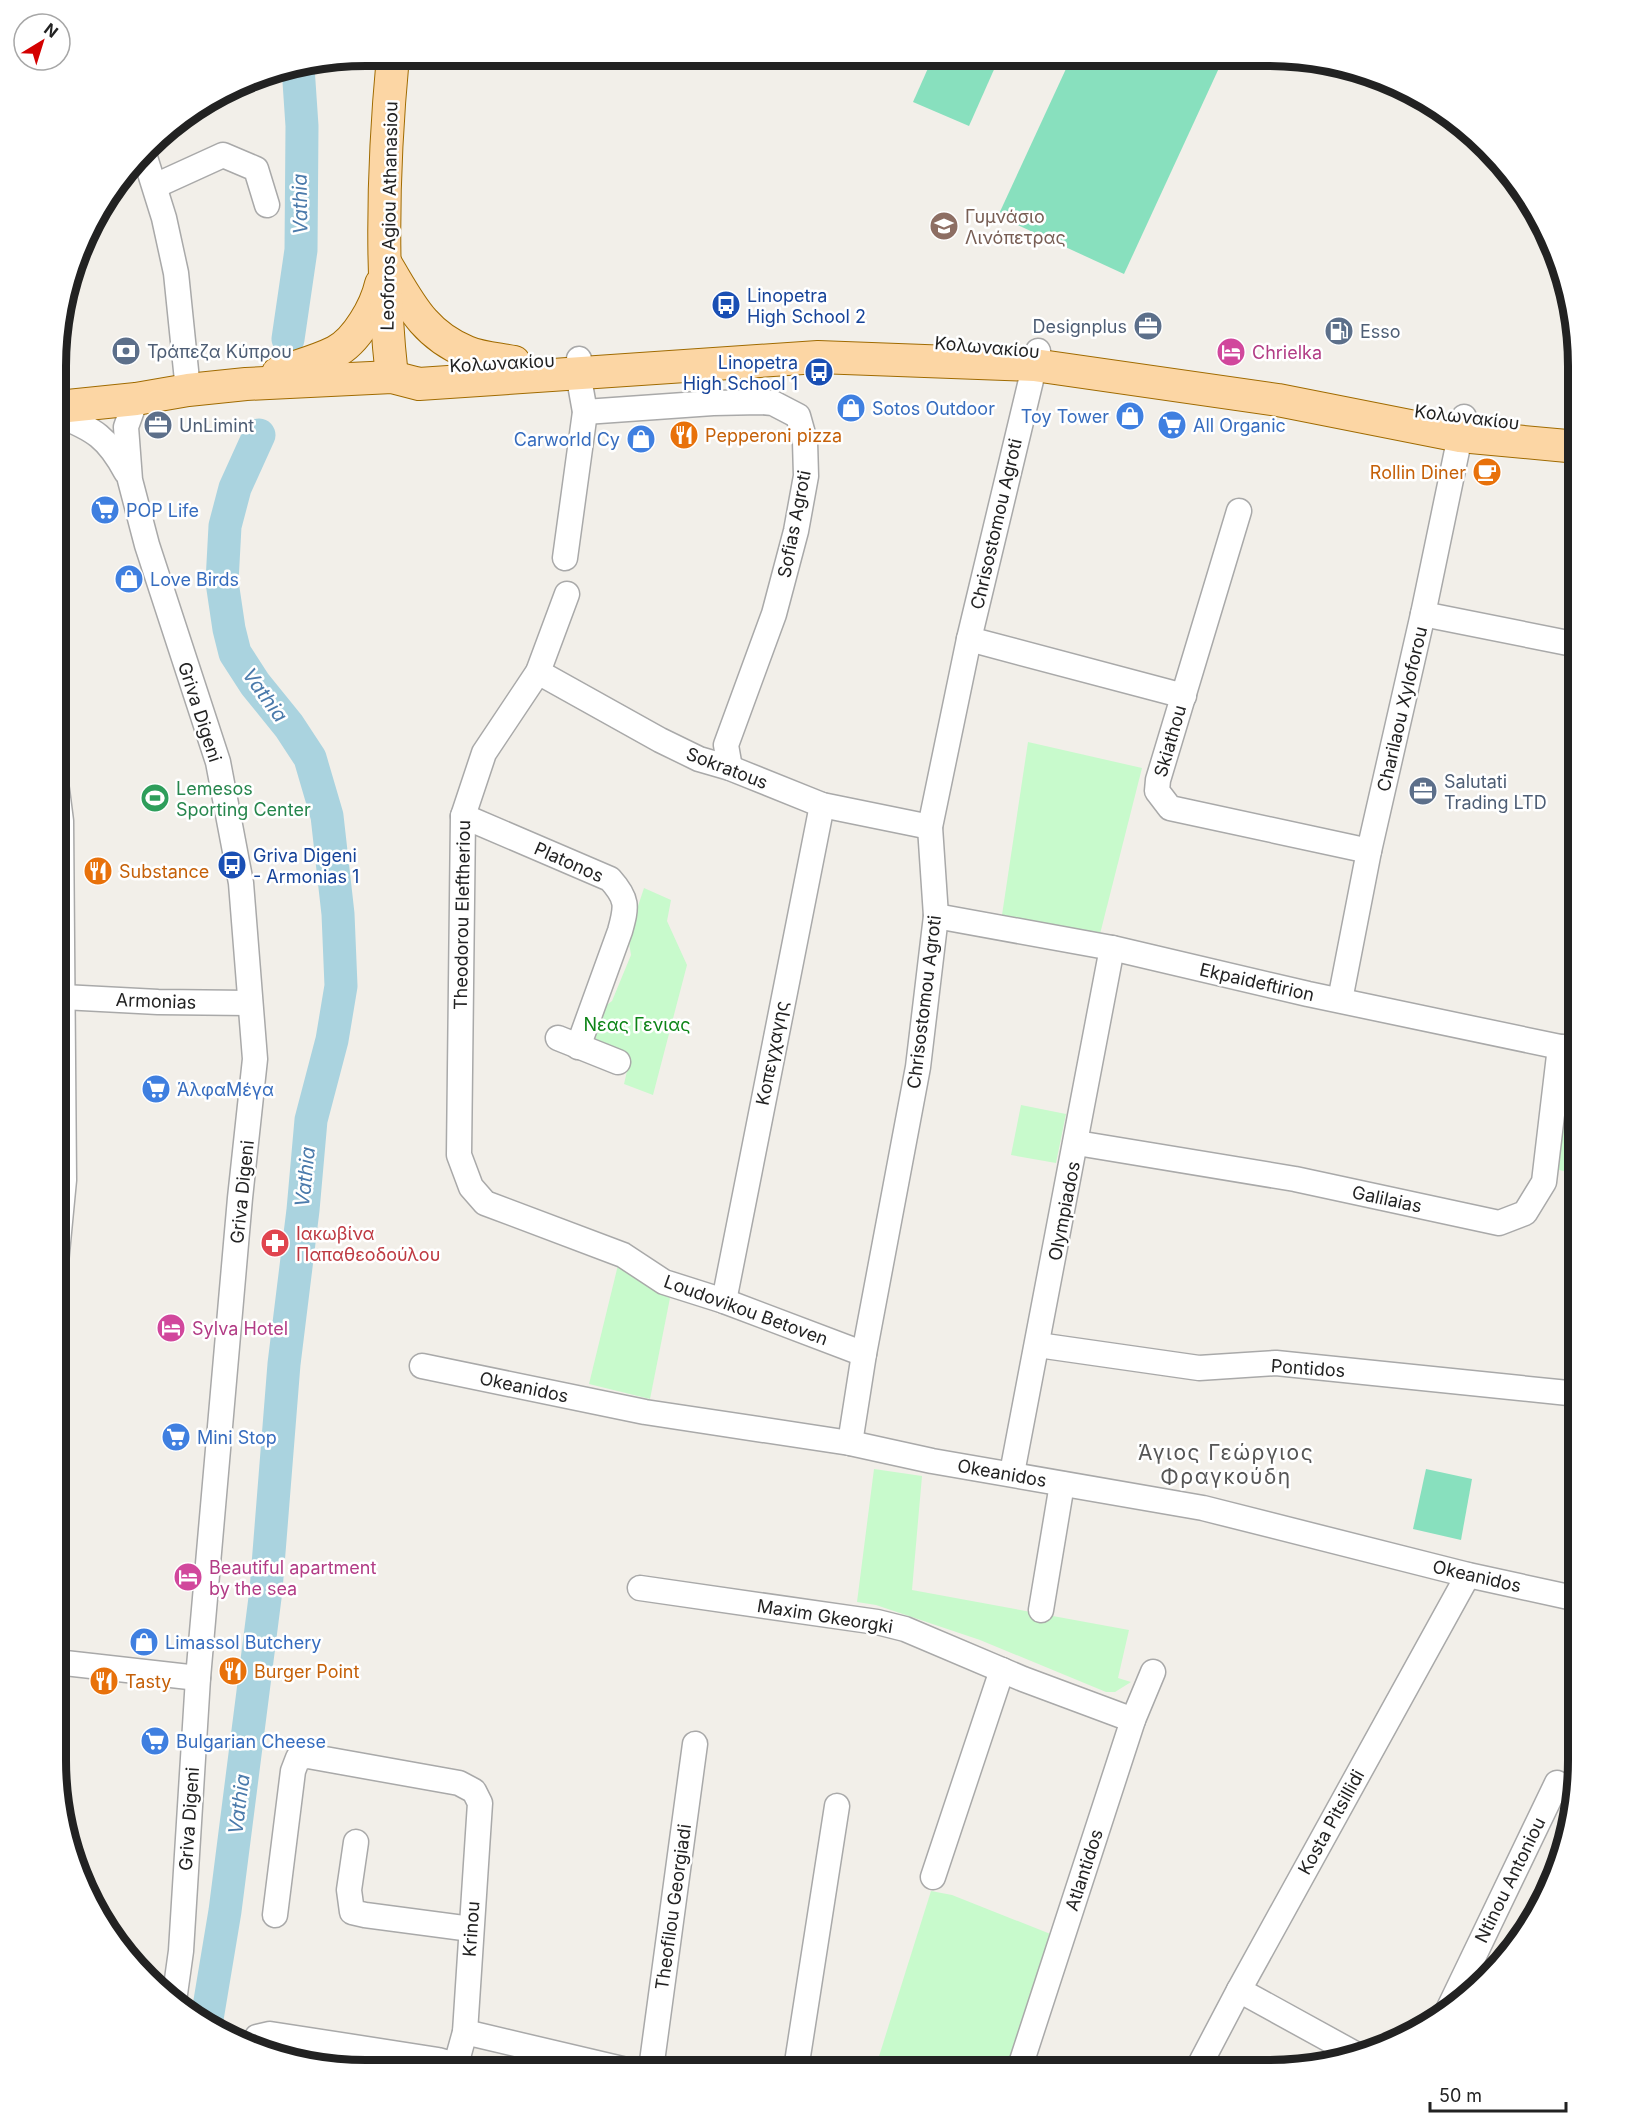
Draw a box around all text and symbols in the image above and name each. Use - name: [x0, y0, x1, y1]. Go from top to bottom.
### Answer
- north arrow: [12, 12, 72, 72]
- text: N: [40, 19, 62, 42]
- street label: Leoforos Agiou Athanasiou: [377, 101, 401, 331]
- water label: Vathia: [287, 174, 313, 234]
- place label: Γυμνάσιο Λινόπετρας: [965, 206, 1066, 248]
- school or university icon: Γυμνάσιο Λινόπετρας: [928, 210, 960, 242]
- place label: Linopetra High School 2: [747, 285, 866, 327]
- bus stop icon: Linopetra High School 2: [710, 289, 742, 321]
- office icon: Designplus: [1132, 310, 1164, 342]
- fuel station icon: Esso: [1323, 315, 1355, 347]
- place label: Designplus: [1032, 316, 1127, 337]
- place label: Esso: [1360, 321, 1401, 342]
- street label: Κολωνακίου: [934, 332, 1040, 362]
- bank icon: Τράπεζα Κύπρου: [110, 335, 142, 367]
- hotel icon: Chrielka: [1215, 336, 1247, 368]
- place label: Τράπεζα Κύπρου: [147, 341, 292, 362]
- place label: Chrielka: [1252, 342, 1322, 363]
- street label: Κολωνακίου: [449, 350, 555, 376]
- place label: Linopetra High School 1: [683, 352, 798, 394]
- bus stop icon: Linopetra High School 1: [803, 356, 835, 388]
- shop icon: Sotos Outdoor: [835, 392, 867, 424]
- place label: Sotos Outdoor: [872, 398, 995, 419]
- shop icon: Toy Tower: [1114, 400, 1146, 432]
- street label: Κολωνακίου: [1413, 400, 1521, 434]
- place label: Toy Tower: [1021, 406, 1109, 427]
- office icon: UnLimint: [142, 409, 174, 441]
- supermarket icon: All Organic: [1156, 409, 1188, 441]
- place label: UnLimint: [179, 415, 254, 436]
- place label: All Organic: [1193, 415, 1286, 436]
- restaurant icon: Pepperoni pizza: [668, 419, 700, 451]
- shop icon: Carworld Cy: [625, 423, 657, 455]
- place label: Pepperoni pizza: [705, 425, 842, 446]
- place label: Carworld Cy: [514, 429, 620, 450]
- street label: Chrisostomou Agroti: [966, 436, 1026, 612]
- cafe icon: Rollin Diner: [1471, 456, 1503, 488]
- place label: Rollin Diner: [1370, 462, 1466, 483]
- street label: Sofias Agroti: [773, 468, 815, 580]
- supermarket icon: POP Life: [89, 494, 121, 526]
- place label: POP Life: [126, 500, 199, 521]
- shop icon: Love Birds: [113, 563, 145, 595]
- place label: Love Birds: [150, 569, 239, 590]
- street label: Charilaou Xyloforou: [1373, 624, 1431, 794]
- street label: Griva Digeni: [174, 659, 226, 765]
- water label: Vathia: [237, 663, 293, 727]
- street label: Skiathou: [1150, 703, 1190, 779]
- street label: Sokratous: [683, 743, 771, 793]
- place label: Salutati Trading LTD: [1444, 771, 1547, 813]
- office icon: Salutati Trading LTD: [1407, 775, 1439, 807]
- place label: Lemesos Sporting Center: [176, 778, 311, 820]
- sports icon: Lemesos Sporting Center: [139, 782, 171, 814]
- street label: Theodorou Eleftheriou: [450, 820, 474, 1010]
- street label: Platonos: [531, 837, 607, 887]
- place label: Griva Digeni - Armonias 1: [253, 845, 359, 887]
- bus stop icon: Griva Digeni - Armonias 1: [216, 849, 248, 881]
- restaurant icon: Substance: [82, 855, 114, 887]
- place label: Substance: [119, 861, 209, 882]
- street label: Chrisostomou Agroti: [903, 914, 945, 1090]
- street label: Ekpaideftirion: [1198, 959, 1316, 1005]
- street label: Armonias: [115, 989, 197, 1013]
- street label: Κοπεγχαγης: [752, 999, 792, 1107]
- park label: Νεας Γενιας: [584, 1014, 690, 1035]
- supermarket icon: ΆλφαΜέγα: [140, 1073, 172, 1105]
- place label: ΆλφαΜέγα: [177, 1079, 274, 1100]
- street label: Griva Digeni: [226, 1139, 258, 1245]
- water label: Vathia: [290, 1146, 320, 1208]
- street label: Olympiados: [1044, 1159, 1084, 1263]
- street label: Galilaias: [1350, 1181, 1424, 1217]
- place label: Ιακωβίνα Παπαθεοδούλου: [296, 1223, 440, 1265]
- pharmacy icon: Ιακωβίνα Παπαθεοδούλου: [259, 1227, 291, 1259]
- street label: Loudovikou Betoven: [661, 1271, 831, 1349]
- hotel icon: Sylva Hotel: [155, 1312, 187, 1344]
- place label: Sylva Hotel: [192, 1318, 288, 1339]
- street label: Pontidos: [1270, 1355, 1346, 1381]
- street label: Okeanidos: [478, 1367, 570, 1407]
- supermarket icon: Mini Stop: [160, 1421, 192, 1453]
- place label: Mini Stop: [197, 1427, 277, 1448]
- district label: Άγιος Γεώργιος Φραγκούδη: [1138, 1440, 1314, 1489]
- street label: Okeanidos: [956, 1455, 1048, 1491]
- street label: Okeanidos: [1431, 1556, 1523, 1596]
- place label: Beautiful apartment by the sea: [209, 1557, 376, 1599]
- hotel icon: Beautiful apartment by the sea: [172, 1561, 204, 1593]
- street label: Maxim Gkeorgki: [756, 1595, 894, 1637]
- shop icon: Limassol Butchery: [128, 1626, 160, 1658]
- place label: Limassol Butchery: [165, 1632, 321, 1653]
- restaurant icon: Burger Point: [217, 1655, 249, 1687]
- place label: Burger Point: [254, 1661, 359, 1682]
- restaurant icon: Tasty: [88, 1665, 120, 1697]
- place label: Tasty: [125, 1671, 171, 1692]
- supermarket icon: Bulgarian Cheese: [139, 1725, 171, 1757]
- place label: Bulgarian Cheese: [176, 1731, 326, 1752]
- street label: Griva Digeni: [175, 1766, 203, 1872]
- street label: Kosta Pitsillidi: [1294, 1766, 1368, 1878]
- water label: Vathia: [223, 1772, 255, 1836]
- street label: Ntinou Antoniou: [1470, 1814, 1550, 1946]
- street label: Theofilou Georgiadi: [651, 1823, 695, 1991]
- street label: Atlantidos: [1061, 1827, 1107, 1913]
- street label: Krinou: [459, 1901, 483, 1957]
- scale bar: [1430, 2075, 1566, 2113]
- text: 50 m: [1439, 2085, 1482, 2106]

